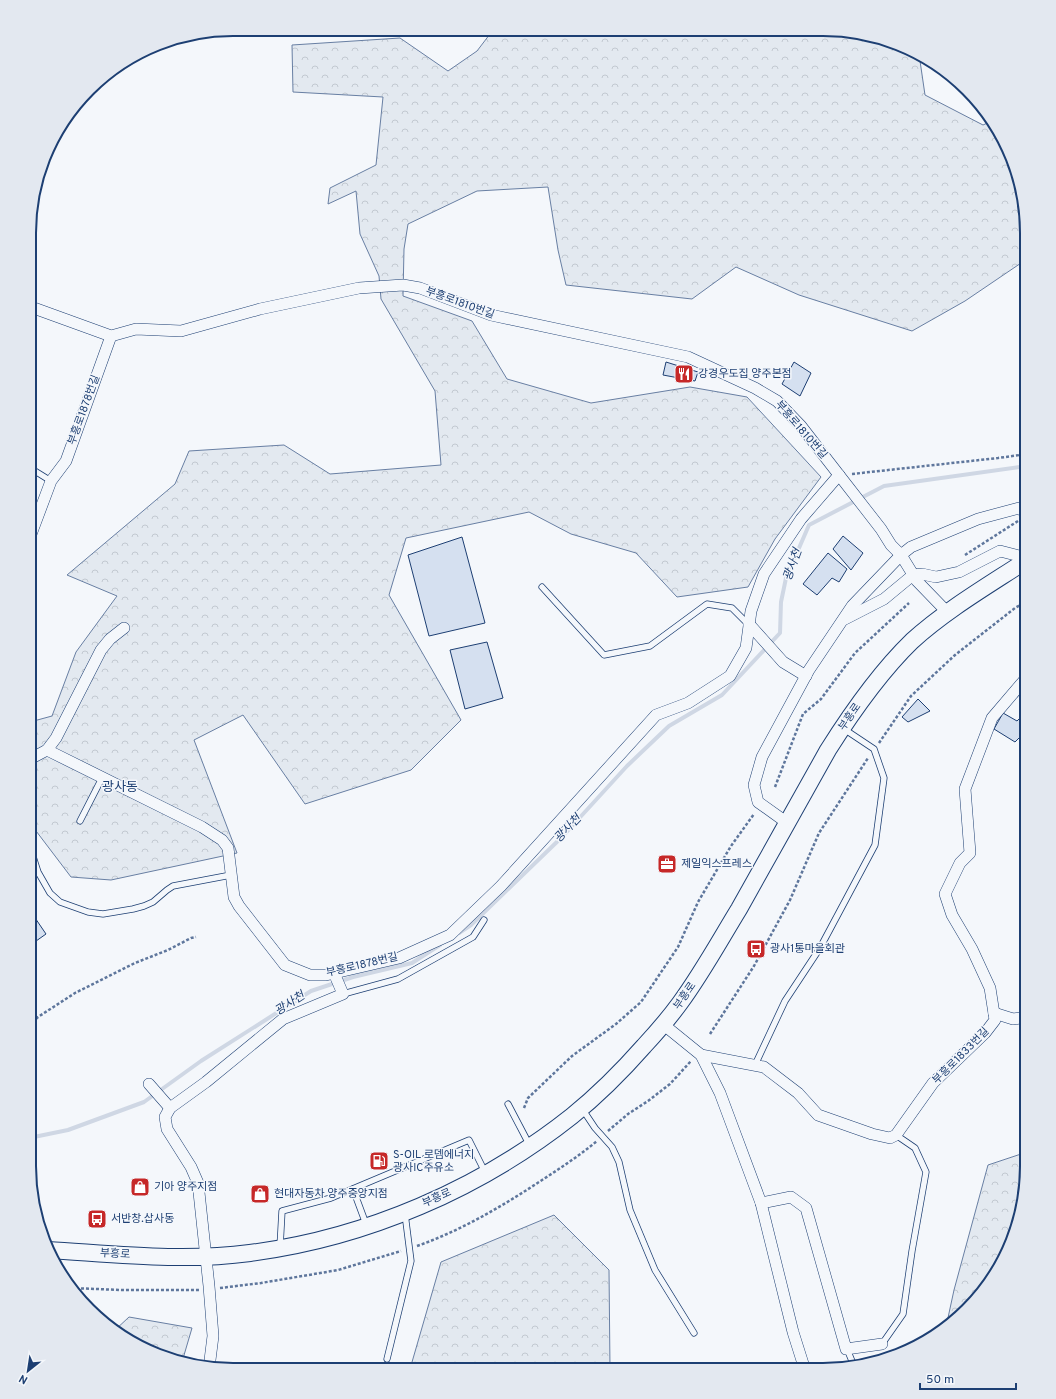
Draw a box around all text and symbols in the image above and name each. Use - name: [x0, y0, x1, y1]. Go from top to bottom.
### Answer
- street label: 부흥로1810번길: [424, 284, 496, 322]
- restaurant icon: 강경우도집 양주본점: [673, 363, 695, 385]
- place label: 강경우도집 양주본점: [698, 367, 792, 381]
- street label: 부흥로1878번길: [65, 373, 103, 447]
- street label: 부흥로1810번길: [772, 398, 830, 462]
- water label: 광사천: [780, 545, 807, 583]
- street label: 부흥로: [836, 701, 864, 733]
- district label: 광사동: [102, 780, 138, 796]
- water label: 광사천: [551, 810, 587, 846]
- office icon: 제일익스프레스: [656, 853, 678, 875]
- place label: 제일익스프레스: [681, 857, 752, 871]
- bus stop icon: 광사1통마을회관: [745, 938, 767, 960]
- place label: 광사1통마을회관: [770, 942, 845, 956]
- street label: 부흥로1878번길: [325, 950, 399, 980]
- street label: 부흥로: [671, 980, 699, 1012]
- water label: 광사천: [272, 987, 310, 1020]
- street label: 부흥로1833번길: [930, 1025, 992, 1087]
- place label: S-OIL 로뎀에너지 광사IC주유소: [393, 1148, 474, 1175]
- fuel station icon: S-OIL 로뎀에너지 광사IC주유소: [368, 1150, 390, 1172]
- shop icon: 기아 양주지점: [129, 1176, 151, 1198]
- place label: 기아 양주지점: [154, 1180, 217, 1194]
- shop icon: 현대자동차 양주중앙지점: [249, 1183, 271, 1205]
- street label: 부흥로: [420, 1185, 454, 1211]
- place label: 현대자동차 양주중앙지점: [274, 1187, 388, 1201]
- bus stop icon: 서반창.삽사동: [86, 1208, 108, 1230]
- place label: 서반창.삽사동: [111, 1212, 174, 1226]
- street label: 부흥로: [99, 1246, 131, 1262]
- north arrow: [8, 1351, 48, 1391]
- scale bar: [920, 1365, 1016, 1391]
- text: N: [17, 1371, 30, 1387]
- text: 50 m: [926, 1372, 954, 1388]

